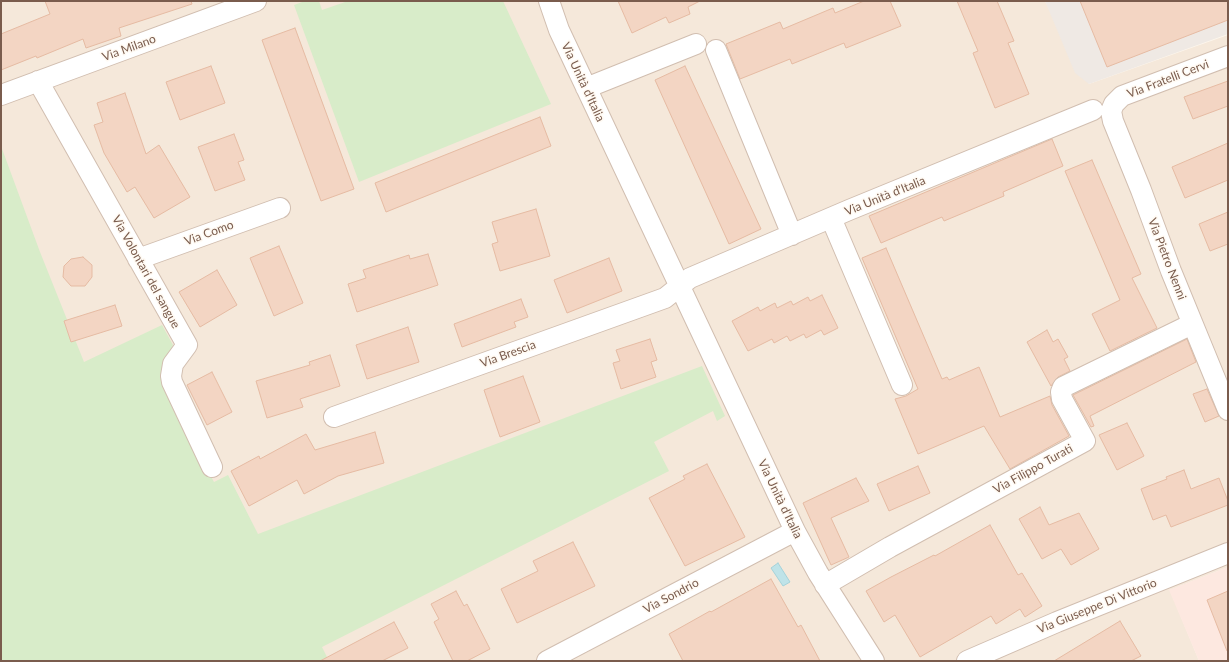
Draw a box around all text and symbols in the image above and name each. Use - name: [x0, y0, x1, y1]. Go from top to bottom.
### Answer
- street label: Via Milano: [100, 32, 158, 64]
- street label: Via Unità d'Italia: [558, 40, 608, 124]
- street label: Via Fratelli Cervi: [1125, 57, 1211, 101]
- street label: Via Unità d'Italia: [842, 173, 928, 219]
- street label: Via Volontari del sangue: [109, 213, 183, 331]
- street label: Via Pietro Nenni: [1145, 216, 1189, 302]
- street label: Via Como: [182, 217, 236, 249]
- street label: Via Brescia: [478, 337, 538, 371]
- street label: Via Filippo Turati: [991, 441, 1075, 497]
- street label: Via Unità d'Italia: [755, 457, 805, 541]
- street label: Via Sondrio: [641, 575, 701, 617]
- street label: Via Giuseppe Di Vittorio: [1035, 575, 1159, 637]

